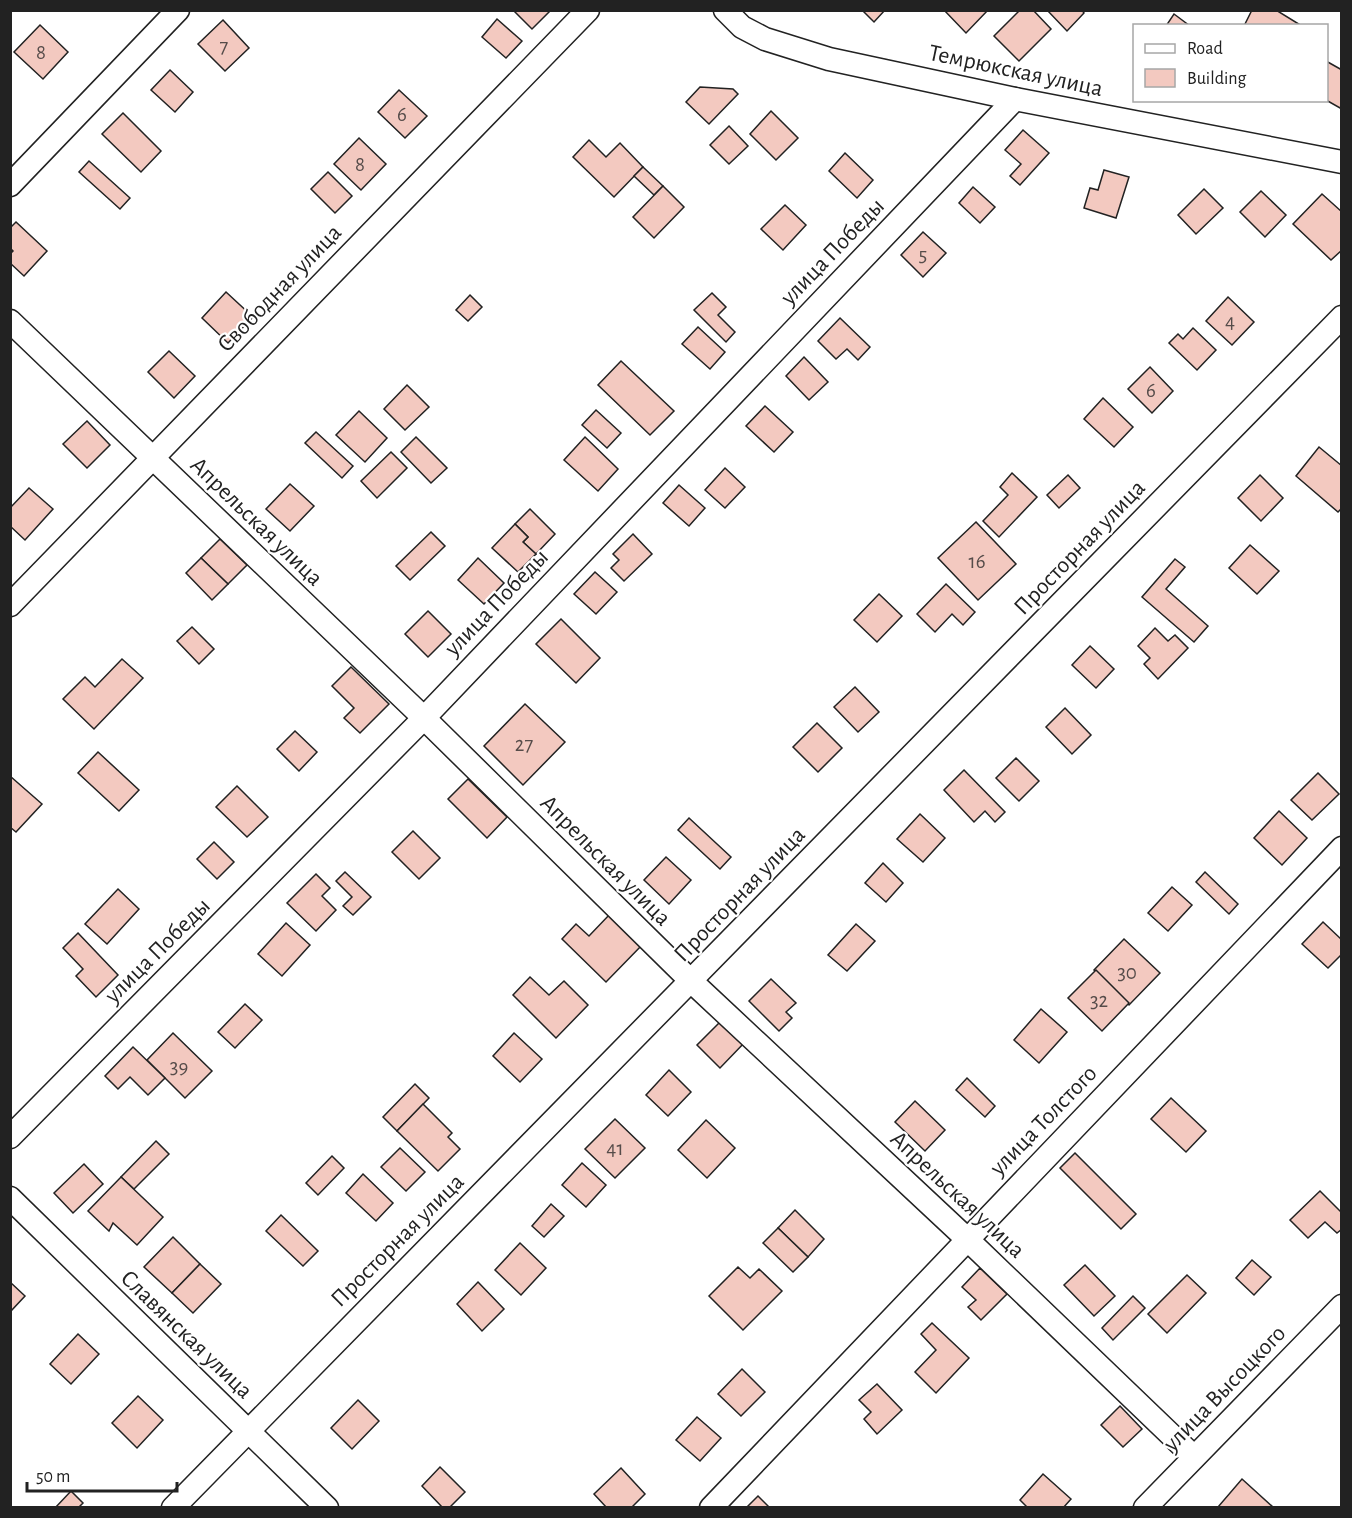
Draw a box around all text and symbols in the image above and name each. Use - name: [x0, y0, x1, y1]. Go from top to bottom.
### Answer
- legend: [1133, 24, 1328, 102]
- house number: 7: [220, 36, 229, 57]
- text: Road: [1187, 40, 1223, 58]
- street label: Темрюкская улица: [927, 41, 1105, 101]
- house number: 8: [36, 42, 46, 63]
- text: Building: [1187, 70, 1247, 88]
- house number: 6: [397, 104, 407, 125]
- house number: 8: [355, 154, 365, 175]
- street label: улица Победы: [776, 194, 889, 310]
- street label: Свободная улица: [213, 220, 346, 357]
- house number: 5: [919, 244, 927, 265]
- house number: 4: [1225, 311, 1235, 332]
- house number: 6: [1146, 380, 1156, 401]
- street label: Апрельская улица: [185, 453, 327, 591]
- street label: Просторная улица: [1010, 476, 1150, 620]
- street label: улица Победы: [440, 545, 553, 661]
- house number: 16: [968, 551, 986, 572]
- house number: 27: [515, 734, 533, 755]
- street label: Апрельская улица: [535, 791, 675, 931]
- street label: Просторная улица: [670, 823, 810, 967]
- street label: улица Победы: [100, 893, 215, 1009]
- house number: 30: [1117, 962, 1137, 983]
- house number: 32: [1090, 990, 1108, 1011]
- house number: 39: [170, 1056, 188, 1077]
- street label: улица Толстого: [985, 1061, 1102, 1181]
- street label: Апрельская улица: [886, 1127, 1029, 1263]
- house number: 41: [606, 1138, 624, 1159]
- street label: Просторная улица: [327, 1170, 469, 1312]
- street label: Славянская улица: [116, 1266, 257, 1403]
- street label: улица Высоцкого: [1158, 1321, 1290, 1457]
- scale bar: [27, 1455, 177, 1493]
- text: 50 m: [36, 1468, 70, 1486]

